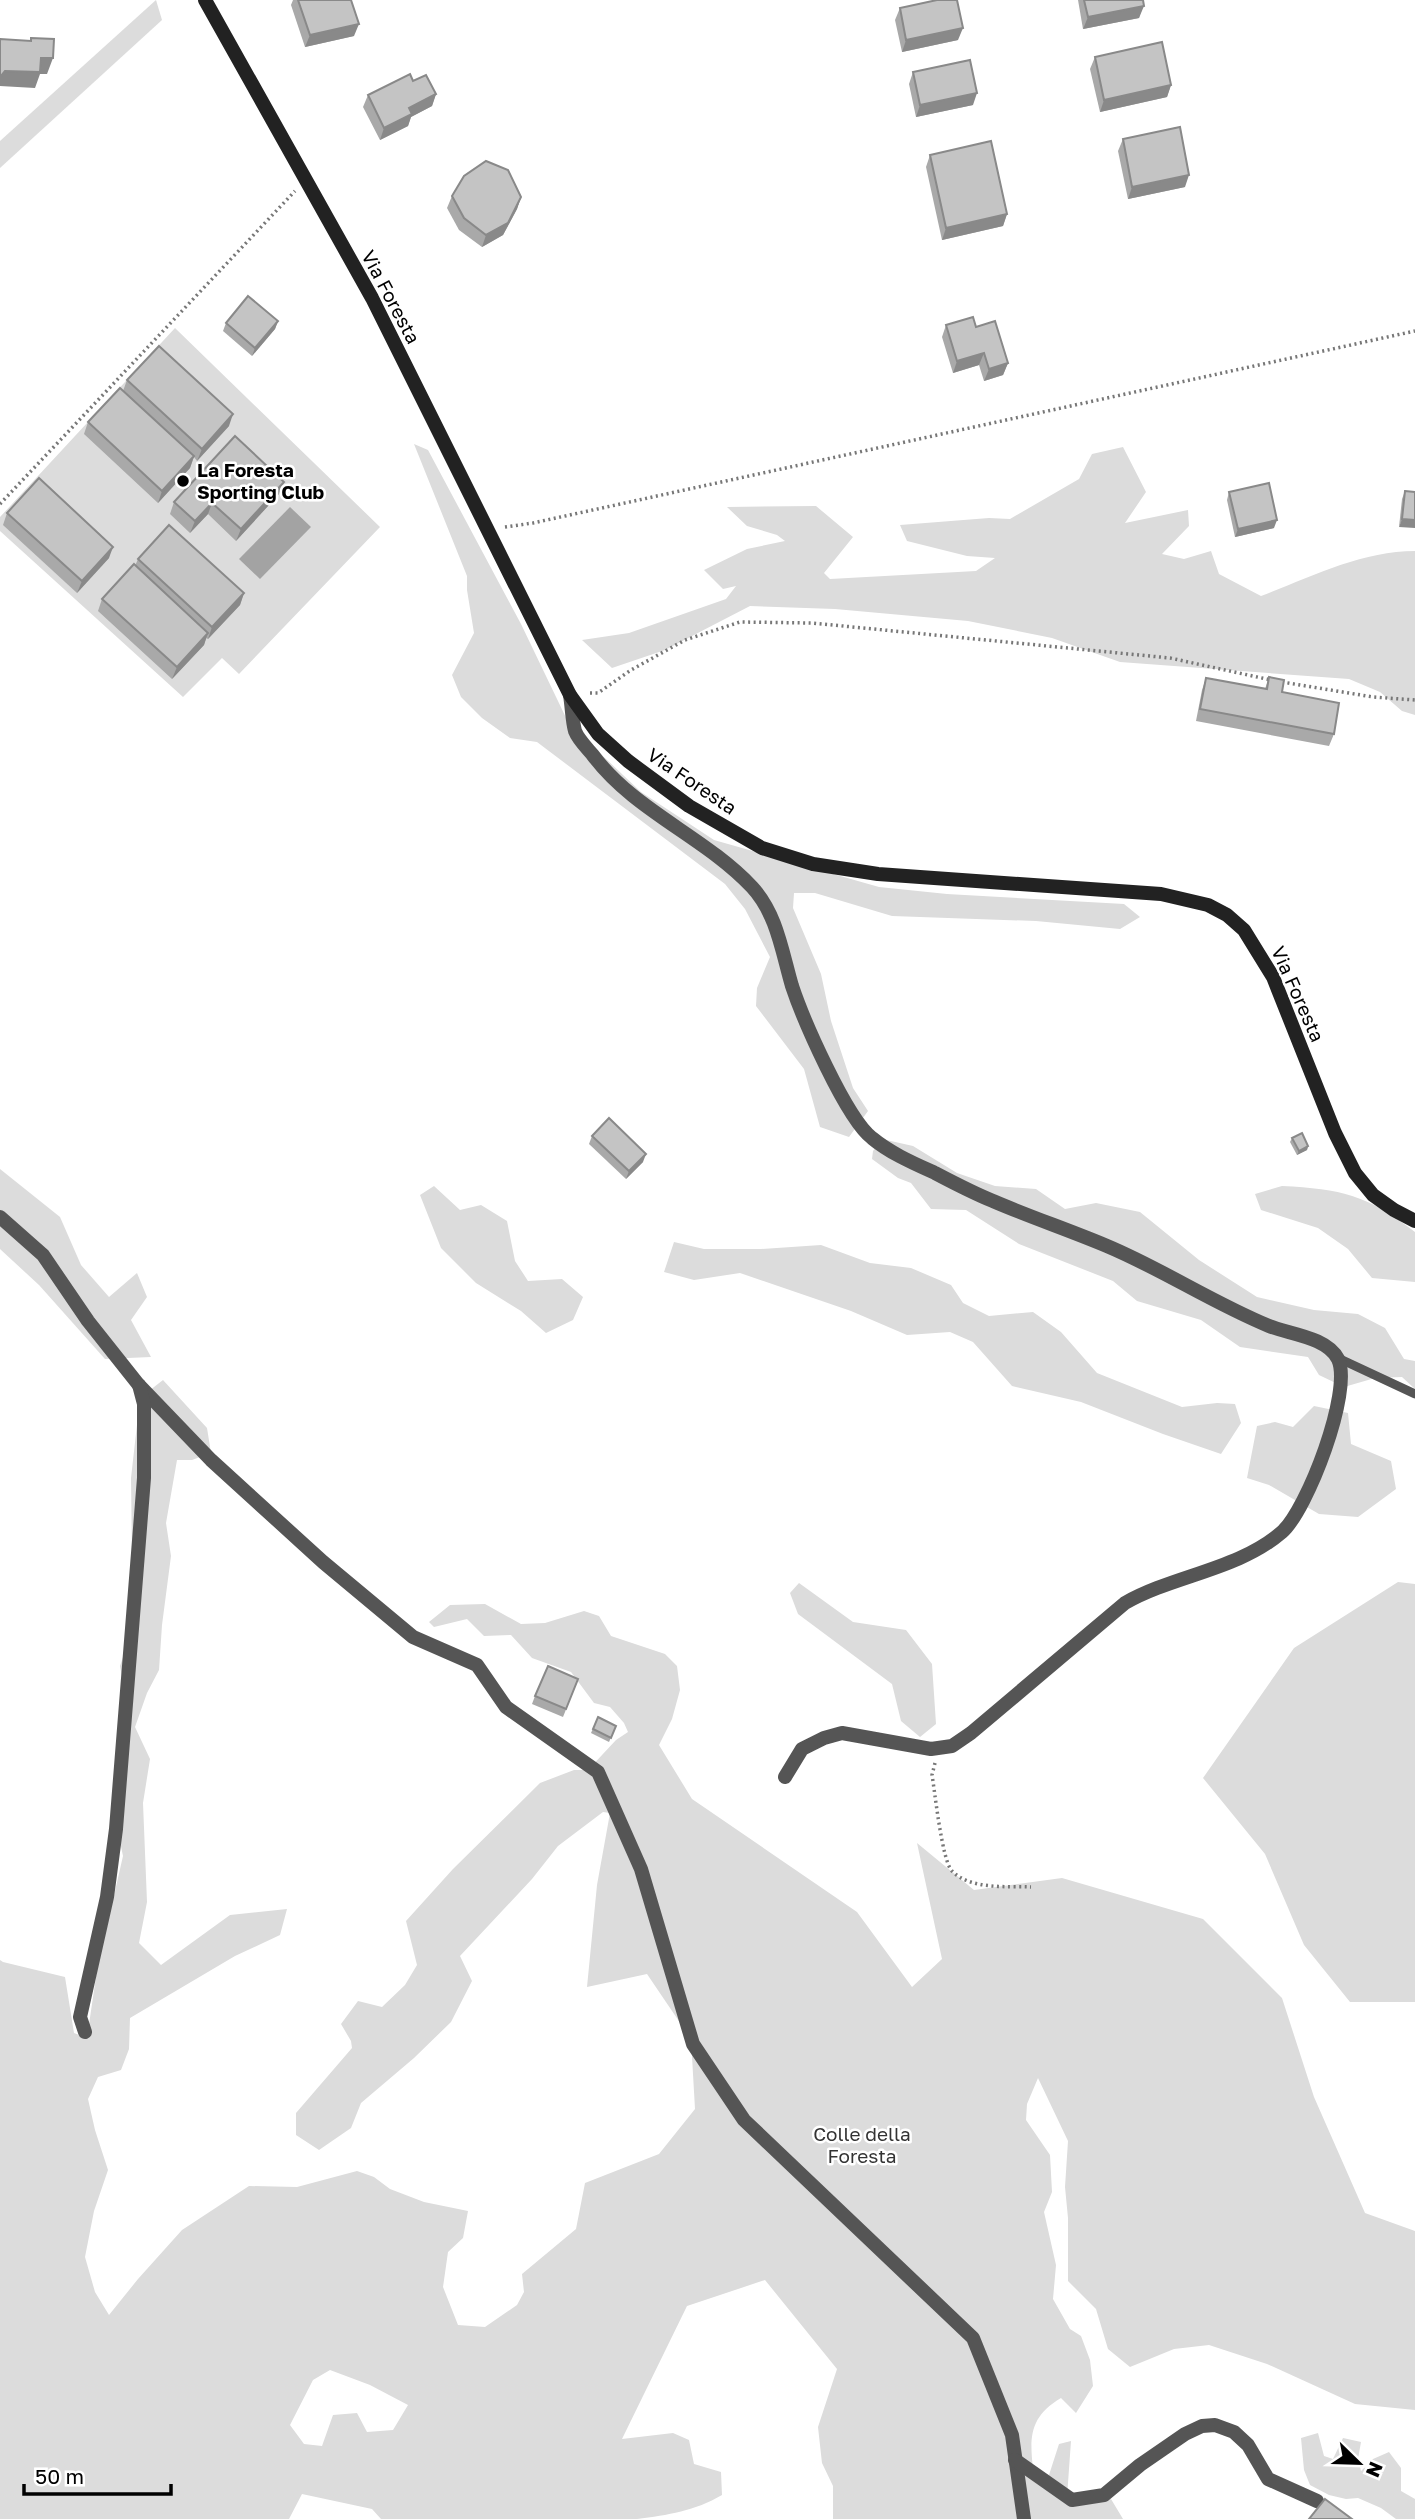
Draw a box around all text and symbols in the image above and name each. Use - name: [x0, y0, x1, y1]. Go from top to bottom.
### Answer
- street label: Via Foresta: [357, 246, 426, 347]
- place label: La Foresta Sporting Club: [197, 458, 325, 503]
- marker: La Foresta Sporting Club: [175, 473, 191, 489]
- street label: Via Foresta: [643, 742, 741, 819]
- street label: Via Foresta: [1267, 942, 1330, 1045]
- park label: Colle della Foresta: [813, 2122, 911, 2167]
- north arrow: [1324, 2428, 1394, 2498]
- scale bar: [24, 2452, 172, 2496]
- text: N: [1362, 2459, 1389, 2481]
- text: 50 m: [35, 2463, 84, 2489]

